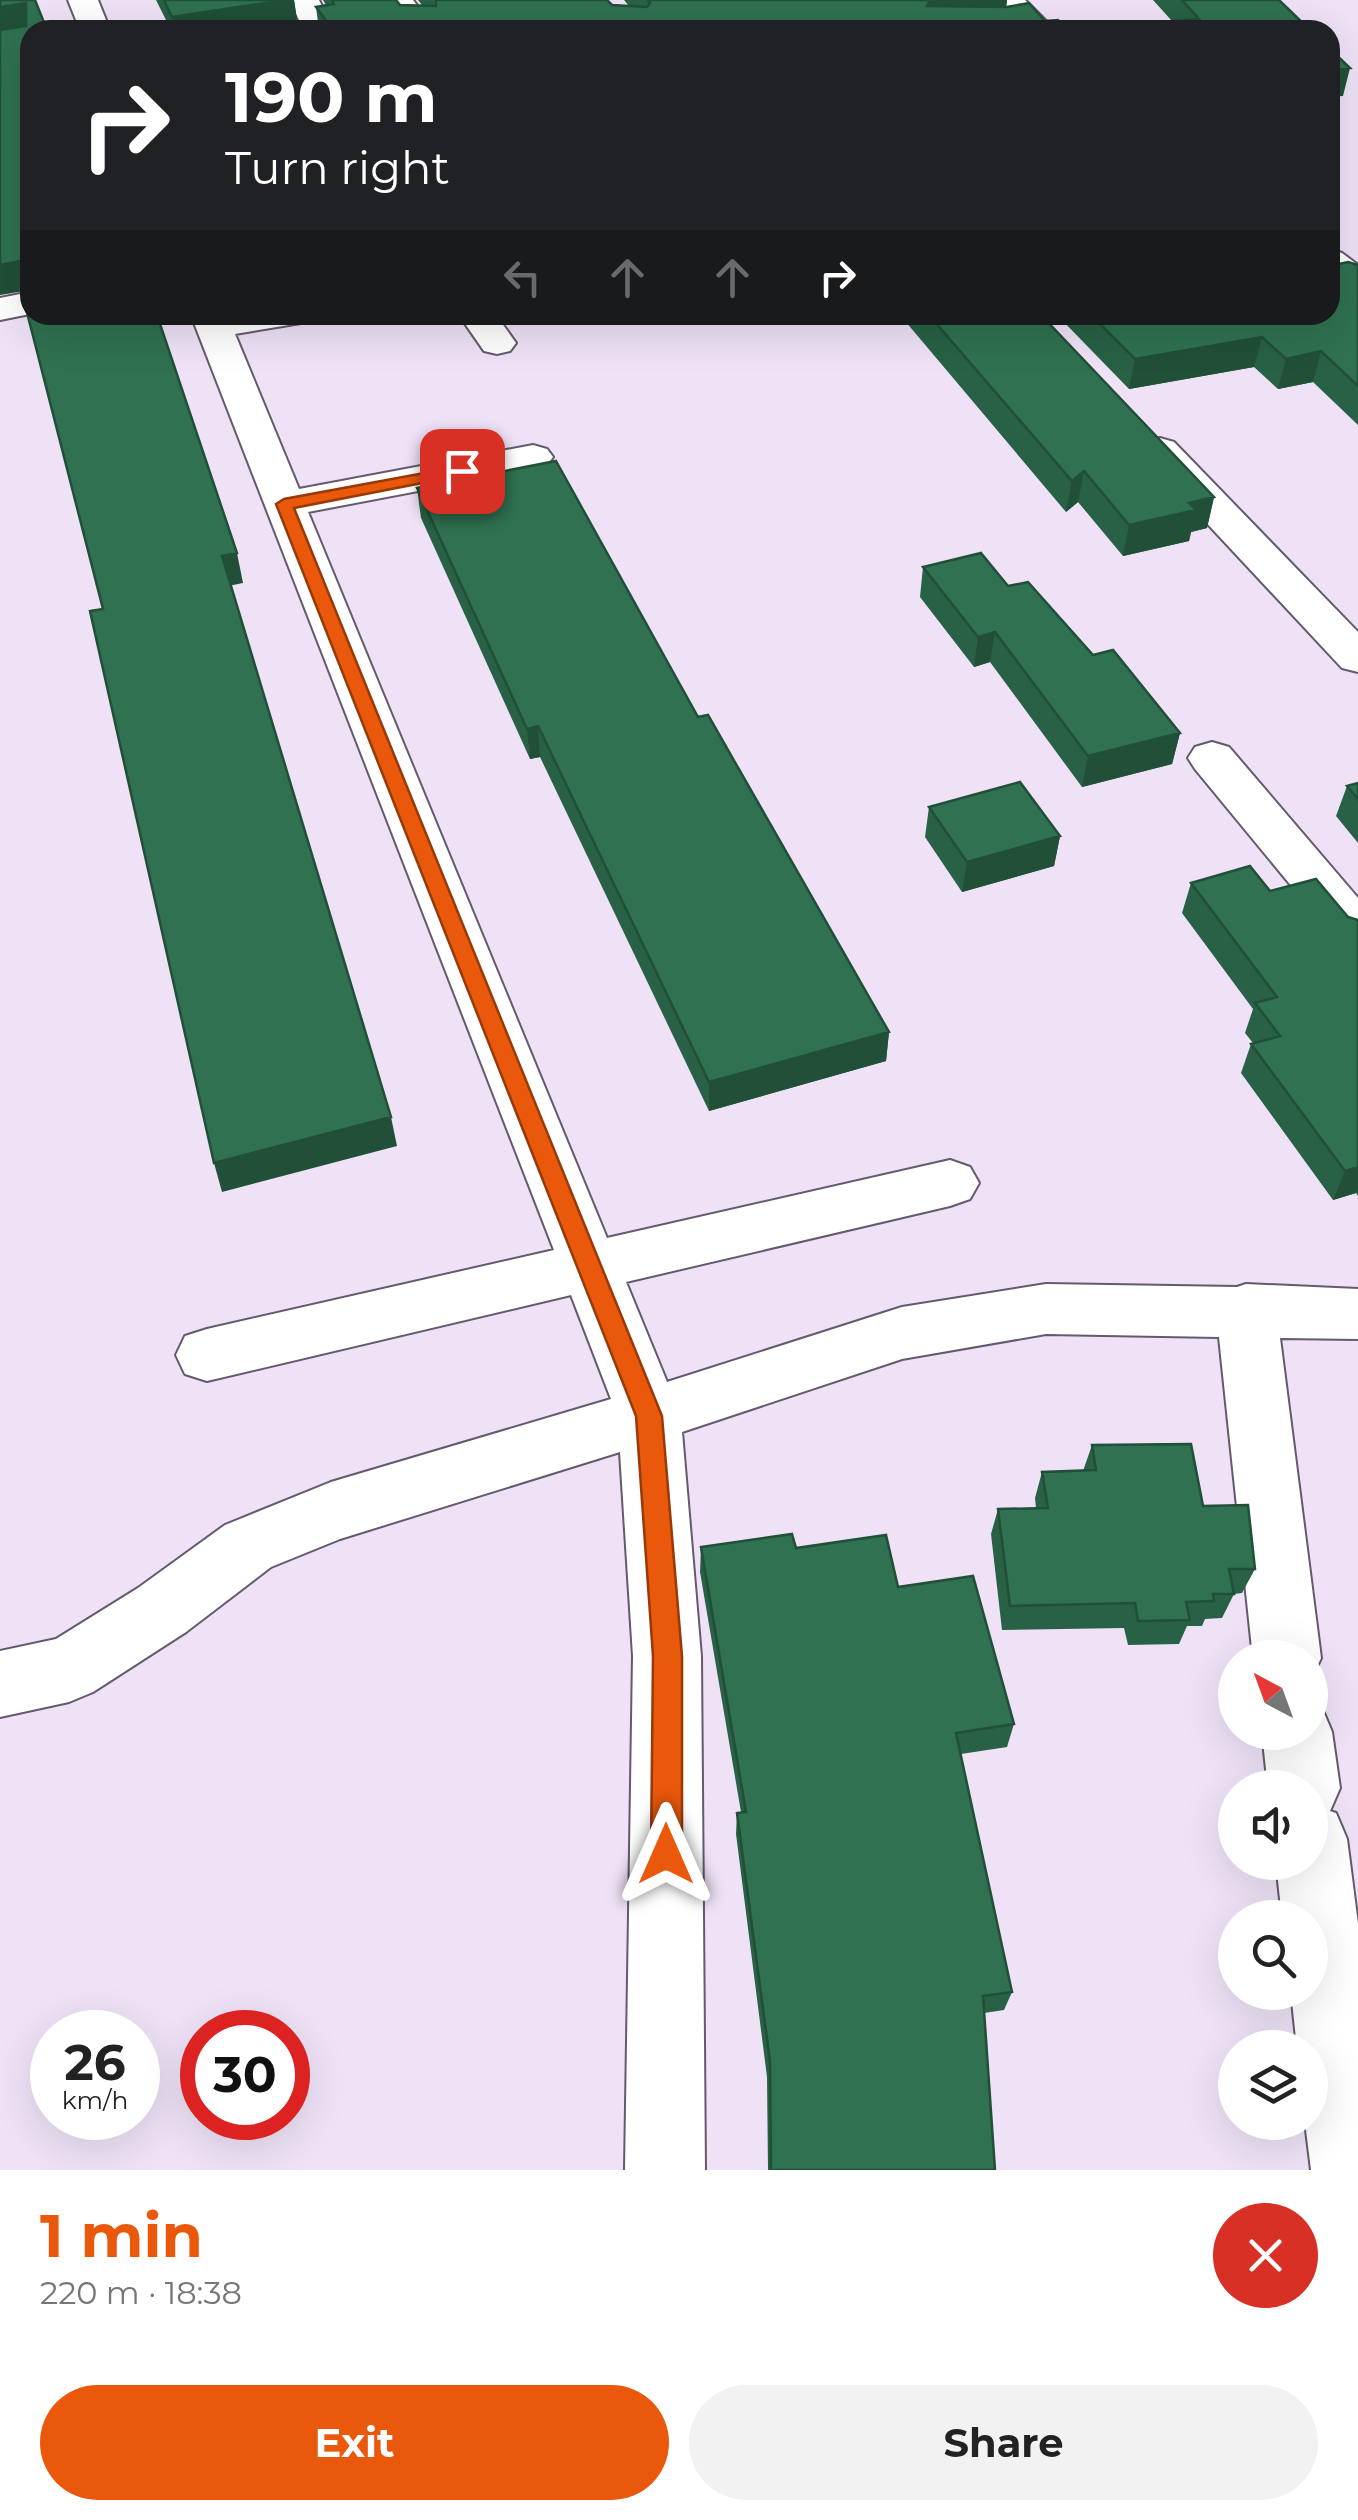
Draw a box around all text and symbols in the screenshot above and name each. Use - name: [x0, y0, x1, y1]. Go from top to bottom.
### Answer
- text: 190 m: [225, 54, 438, 140]
- icon: right: [60, 60, 190, 190]
- text: Turn right: [225, 140, 450, 195]
- icon: left: [495, 250, 550, 305]
- icon: ahead: [600, 250, 655, 305]
- icon: ahead: [705, 250, 760, 305]
- icon: right: [810, 250, 865, 305]
- pin: [420, 429, 505, 514]
- icon: arrive: [435, 444, 490, 499]
- north arrow: [1218, 1640, 1328, 1750]
- map controls: [1218, 1640, 1328, 2140]
- button: sound: [1218, 1770, 1328, 1880]
- position arrow: [614, 1802, 718, 1906]
- button: search: [1218, 1900, 1328, 2010]
- speed limit sign: 30: [180, 2010, 310, 2140]
- button: layers: [1218, 2030, 1328, 2140]
- text: 26: [64, 2032, 126, 2093]
- text: km/h: [62, 2085, 128, 2115]
- text: 1 min: [40, 2199, 203, 2272]
- button: close: [1213, 2203, 1318, 2308]
- text: 220 m · 18:38: [40, 2273, 242, 2312]
- button: Exit: [40, 2385, 669, 2500]
- button: Share: [689, 2385, 1318, 2500]

